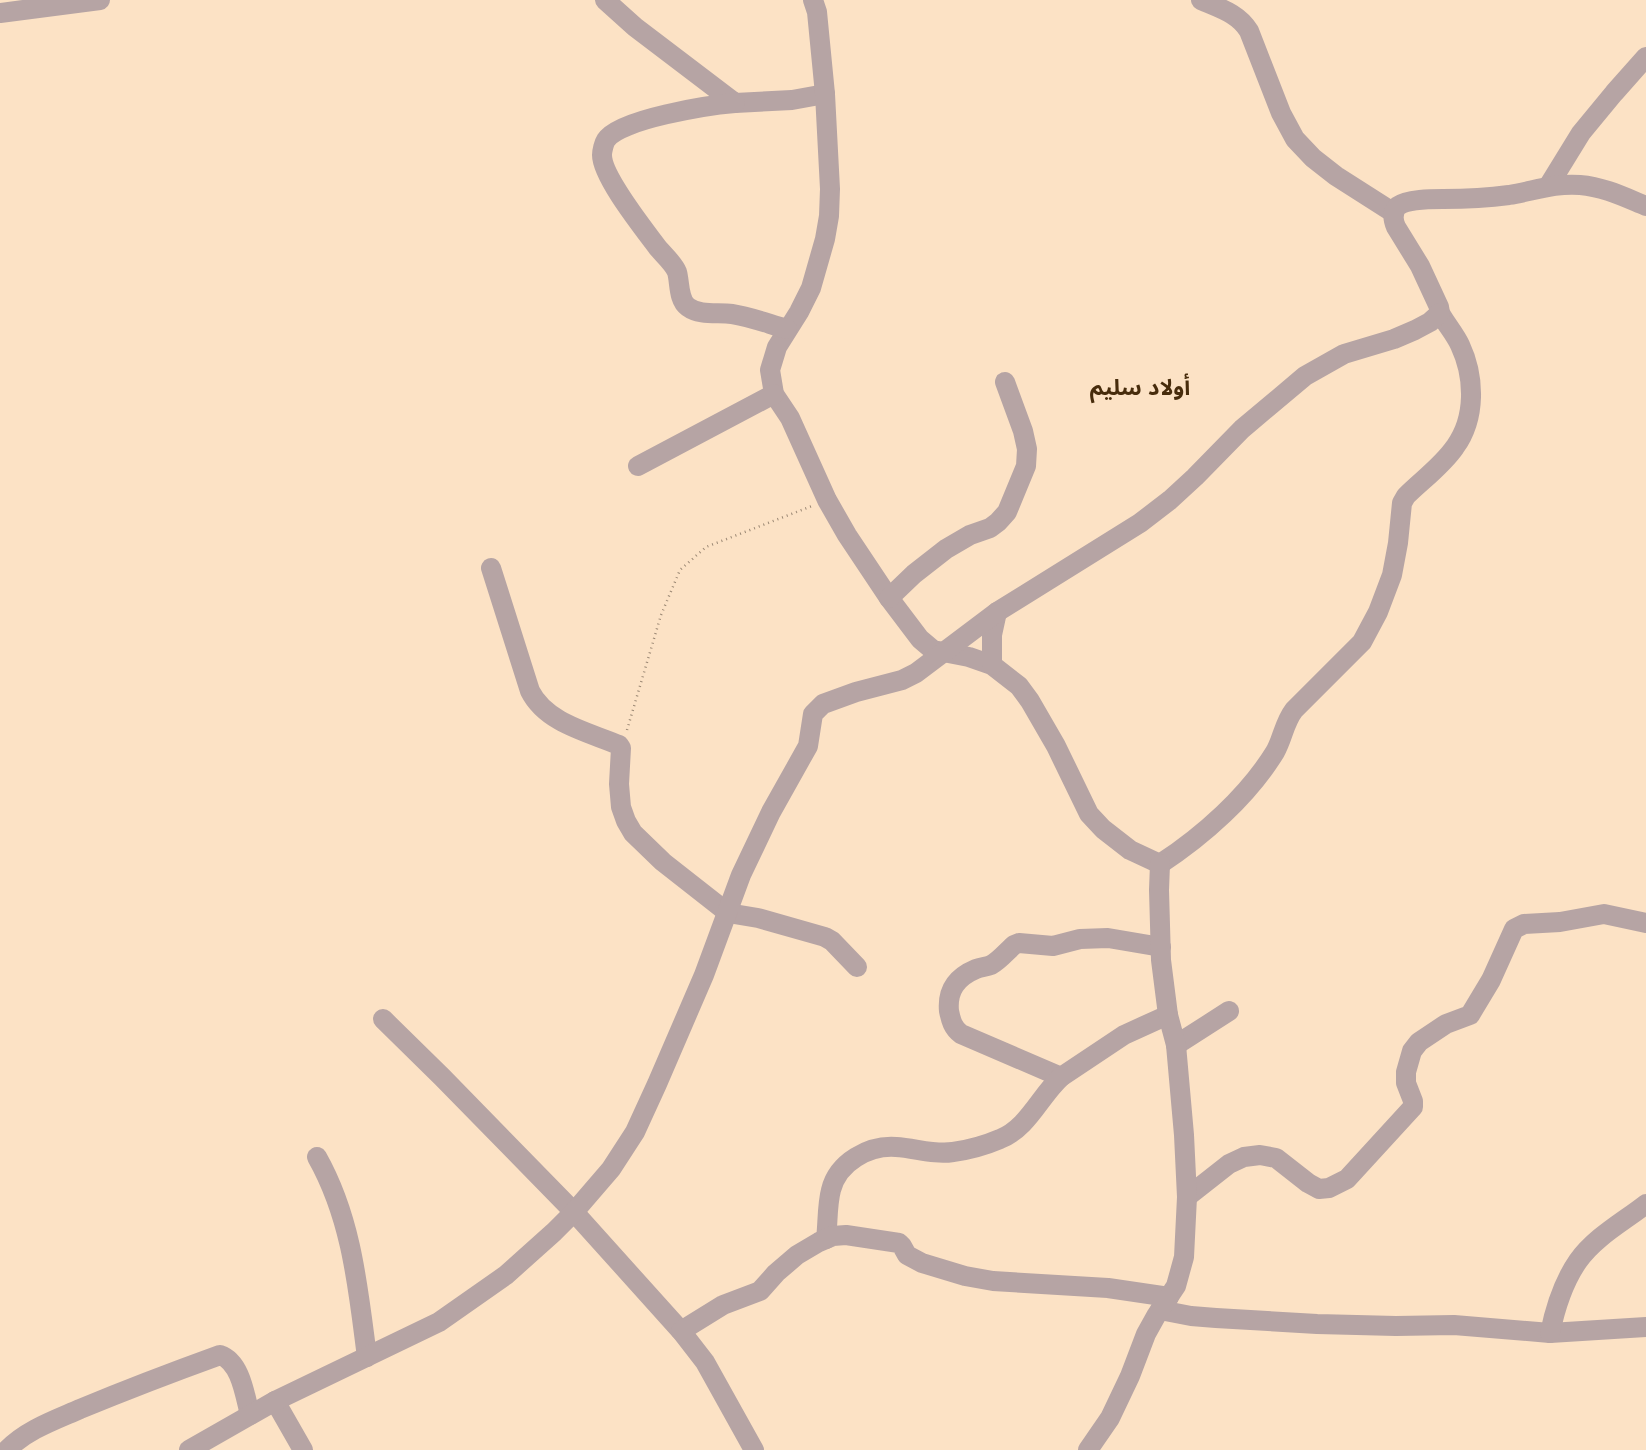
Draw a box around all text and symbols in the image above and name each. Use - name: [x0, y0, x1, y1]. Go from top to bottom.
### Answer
- district label: أولاد سليم: [1090, 373, 1190, 404]

